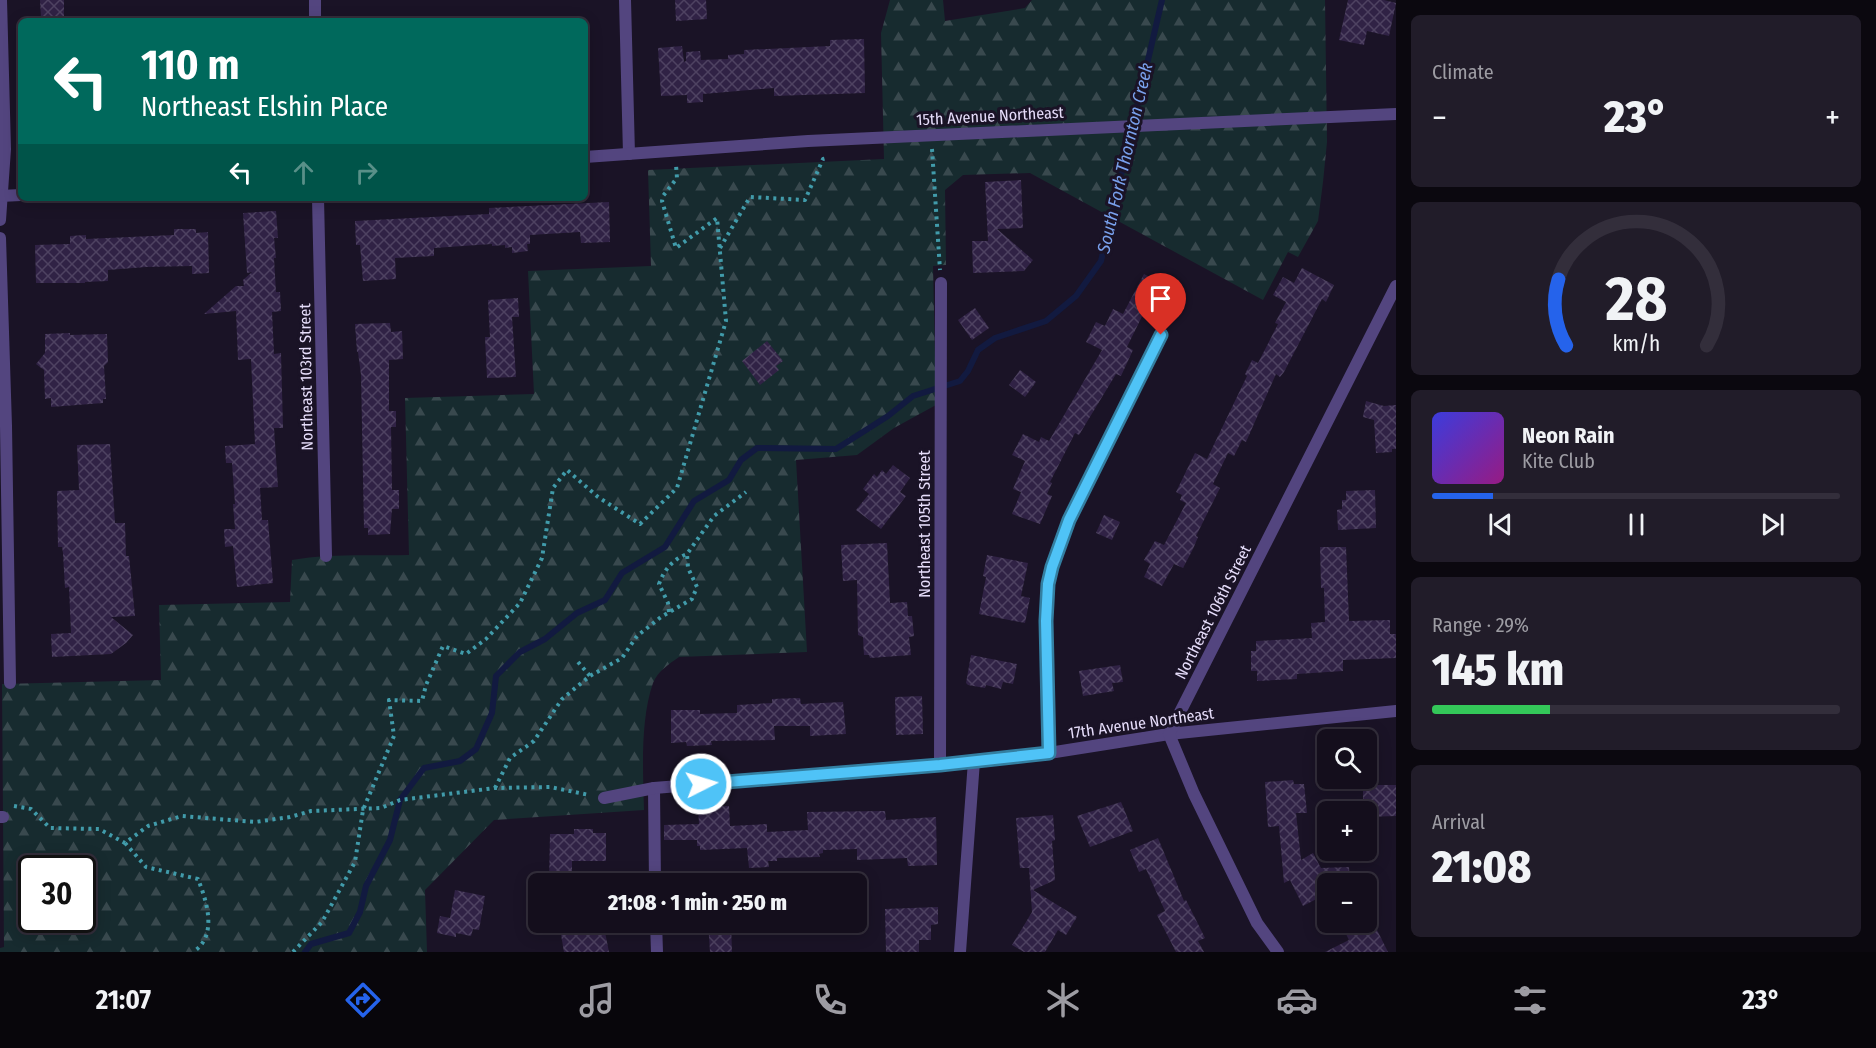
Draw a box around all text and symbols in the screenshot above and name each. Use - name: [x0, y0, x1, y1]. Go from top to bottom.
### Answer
- text: 110 m: [141, 40, 240, 90]
- icon: left: [42, 42, 120, 120]
- text: Climate: [1432, 60, 1494, 84]
- water label: South Fork Thornton Creek: [1092, 61, 1158, 256]
- text: 23°: [1604, 90, 1668, 144]
- text: Northeast Elshin Place: [141, 91, 388, 123]
- text: −: [1432, 98, 1447, 138]
- text: +: [1825, 98, 1840, 138]
- street label: 15th Avenue Northeast: [916, 103, 1065, 129]
- icon: left: [224, 156, 257, 189]
- icon: ahead: [287, 156, 320, 189]
- icon: right: [350, 156, 383, 189]
- text: 28: [1604, 262, 1667, 337]
- pin: [1135, 273, 1186, 335]
- icon: arrive: [1144, 282, 1177, 315]
- street label: Northeast 103rd Street: [295, 303, 317, 451]
- text: km/h: [1612, 331, 1660, 357]
- text: Neon Rain: [1522, 422, 1615, 449]
- text: Kite Club: [1522, 449, 1595, 473]
- street label: Northeast 105th Street: [915, 450, 934, 598]
- icon: previous: [1484, 508, 1517, 541]
- icon: pause: [1620, 508, 1653, 541]
- icon: next: [1756, 508, 1789, 541]
- street label: Northeast 106th Street: [1171, 541, 1255, 682]
- text: Range · 29%: [1432, 613, 1529, 637]
- text: 145 km: [1432, 643, 1564, 697]
- street label: 17th Avenue Northeast: [1067, 703, 1216, 743]
- map controls: [1317, 729, 1377, 933]
- button: search: [1317, 729, 1377, 789]
- position arrow: [669, 752, 733, 816]
- button: +: [1317, 801, 1377, 861]
- text: Arrival: [1432, 810, 1485, 834]
- text: 21:08: [1432, 840, 1531, 894]
- speed limit sign: 30: [18, 855, 96, 933]
- button: −: [1317, 873, 1377, 933]
- text: 21:08 · 1 min · 250 m: [608, 889, 787, 916]
- icon: directions: [342, 979, 384, 1021]
- icon: music: [576, 979, 618, 1021]
- icon: phone: [809, 979, 851, 1021]
- icon: climate: [1042, 979, 1084, 1021]
- icon: car: [1276, 979, 1318, 1021]
- icon: filters: [1509, 979, 1551, 1021]
- text: 21:07: [96, 984, 151, 1016]
- text: 23°: [1742, 984, 1780, 1016]

